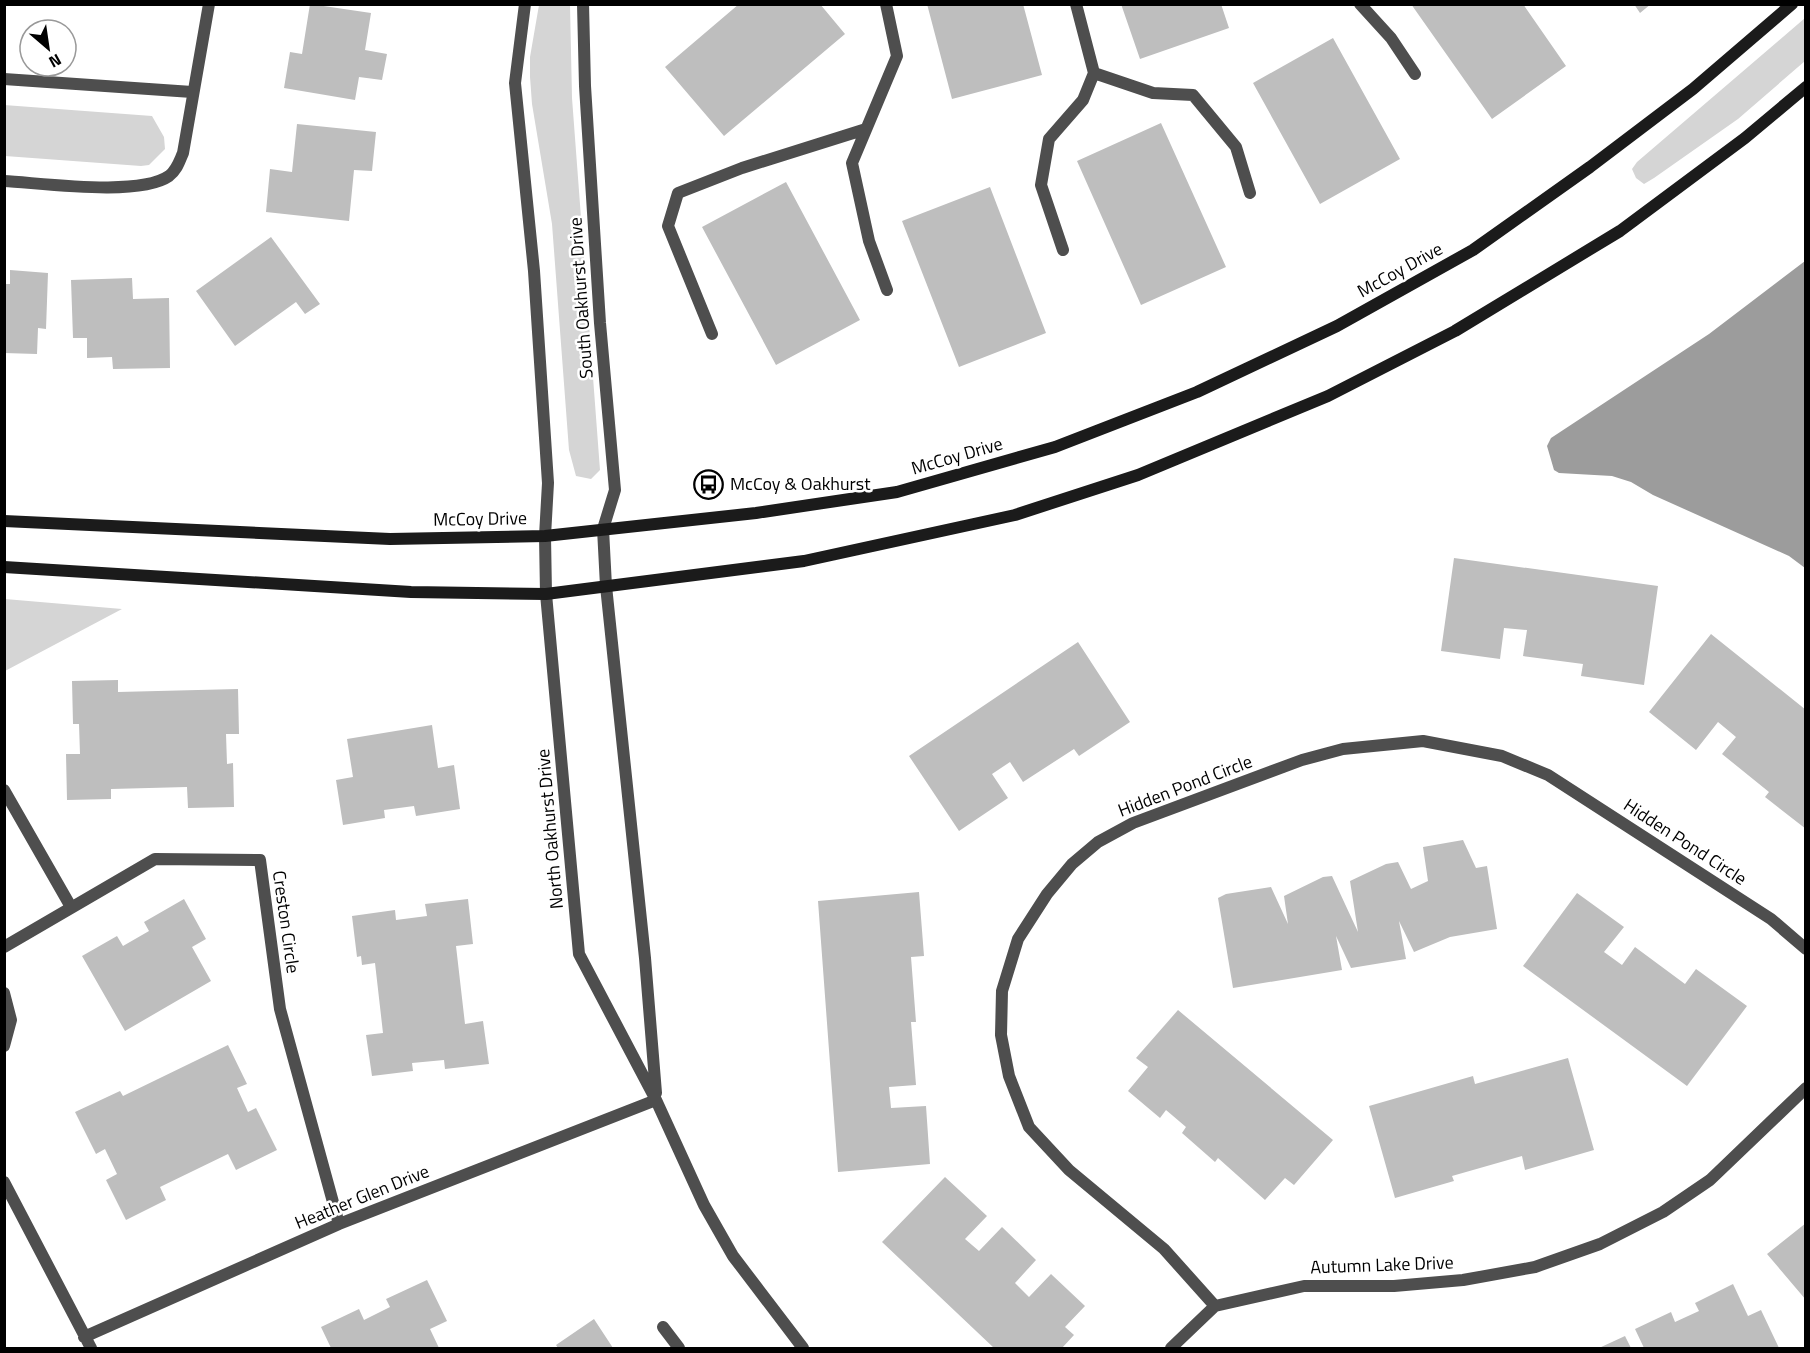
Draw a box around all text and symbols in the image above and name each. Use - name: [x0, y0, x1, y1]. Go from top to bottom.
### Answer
- north arrow: [18, 18, 78, 78]
- text: N: [45, 48, 66, 74]
- street label: South Oakhurst Drive: [561, 216, 600, 380]
- street label: McCoy Drive: [1352, 235, 1447, 304]
- street label: McCoy Drive: [908, 430, 1006, 481]
- bus stop icon: McCoy & Oakhurst: [693, 468, 725, 500]
- place label: McCoy & Oakhurst: [730, 470, 871, 497]
- street label: McCoy Drive: [433, 504, 527, 533]
- street label: Hidden Pond Circle: [1114, 747, 1256, 824]
- street label: North Oakhurst Drive: [529, 748, 570, 910]
- street label: Hidden Pond Circle: [1618, 792, 1752, 892]
- street label: Creston Circle: [266, 869, 307, 975]
- street label: Heather Glen Drive: [291, 1157, 433, 1236]
- street label: Autumn Lake Drive: [1310, 1249, 1454, 1280]

